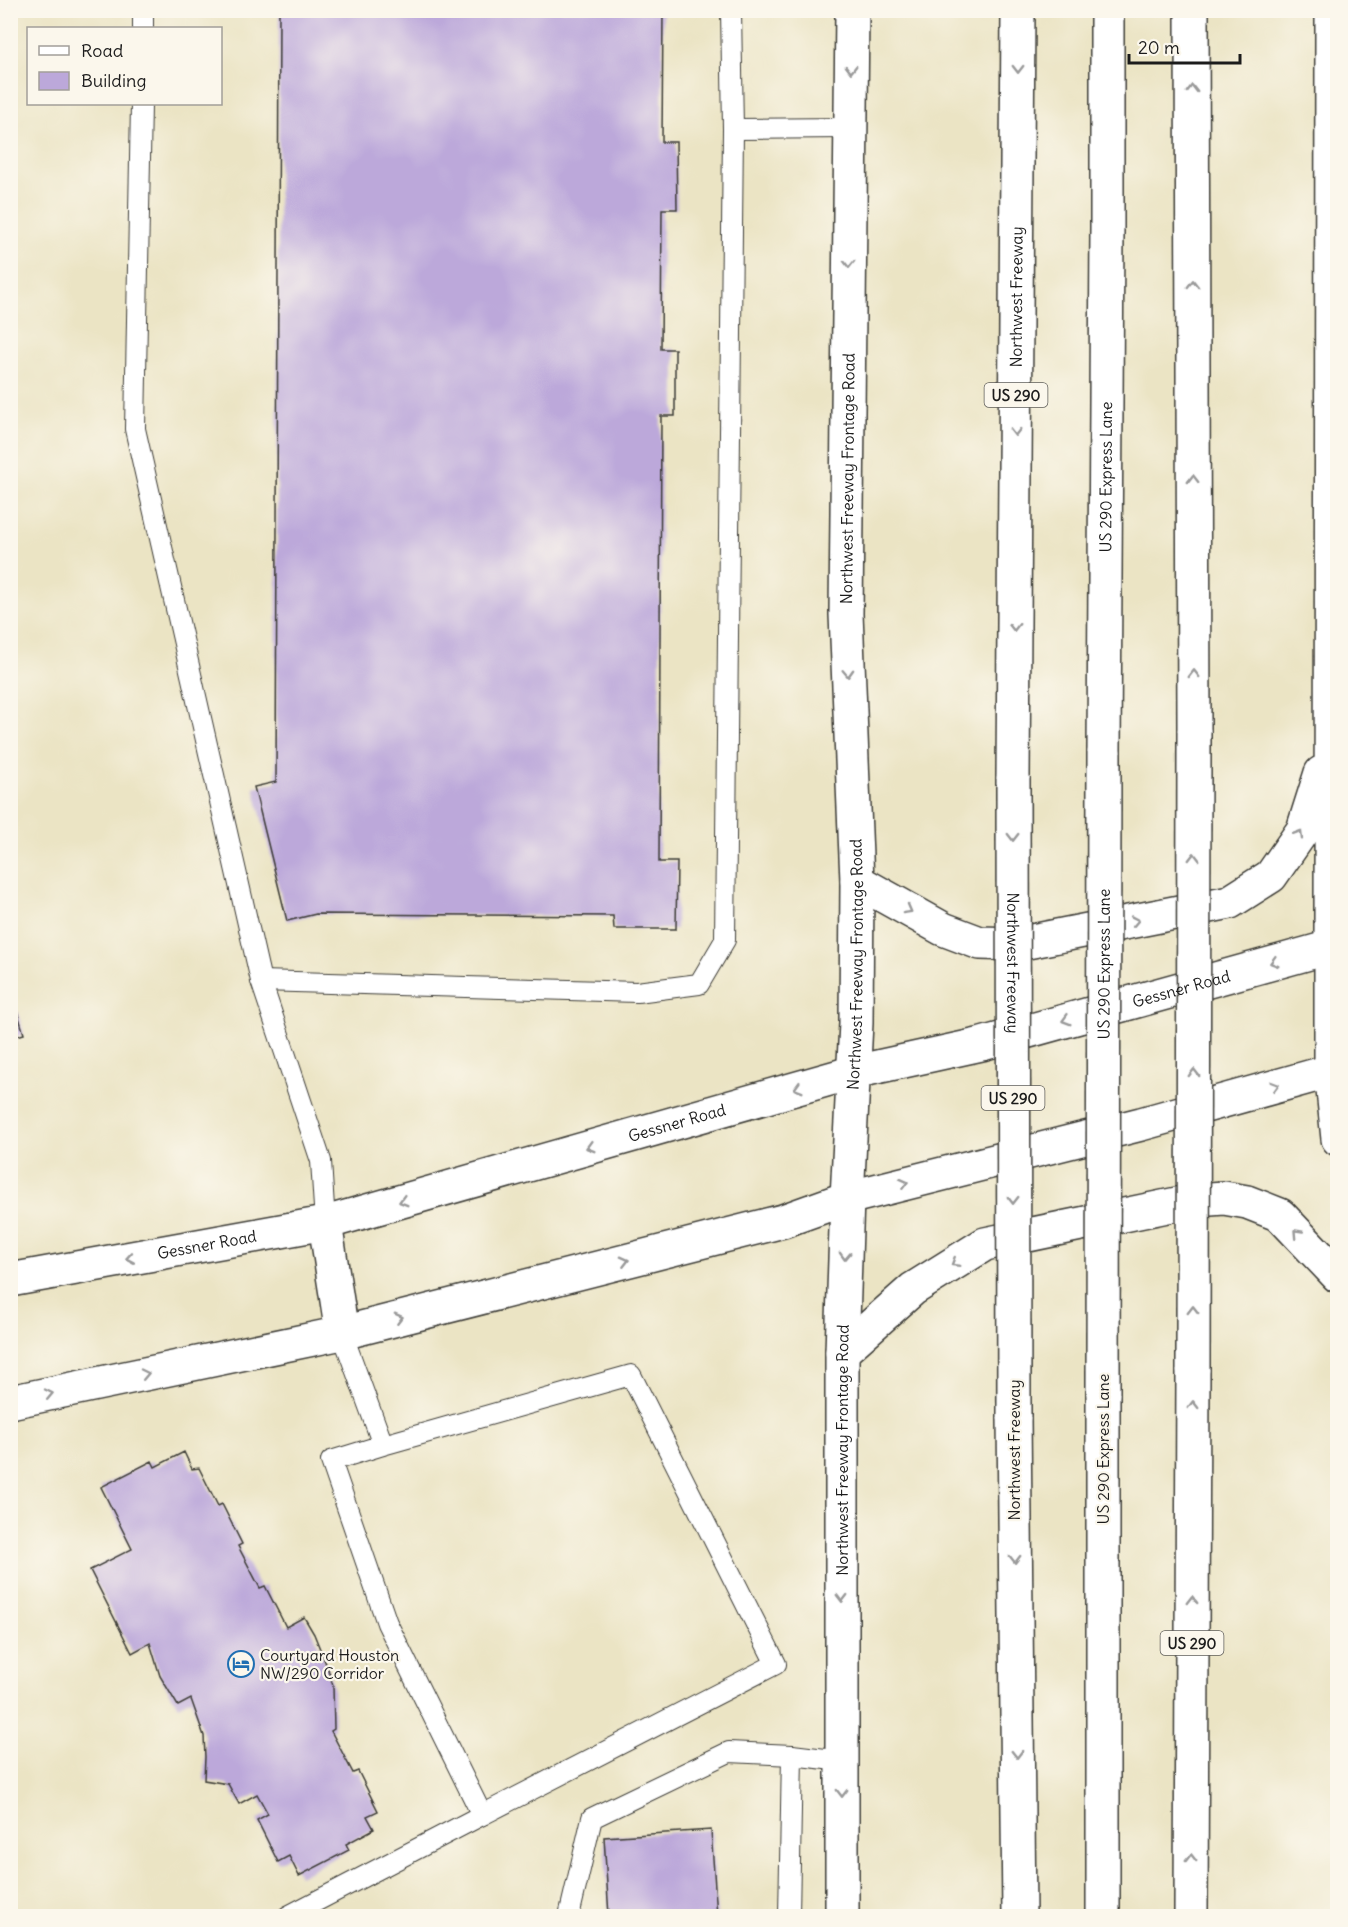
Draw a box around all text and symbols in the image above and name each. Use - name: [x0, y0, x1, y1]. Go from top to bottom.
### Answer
- legend: [27, 27, 222, 105]
- scale bar: [1129, 27, 1240, 65]
- text: 20 m: [1138, 36, 1180, 59]
- text: Road: [81, 39, 124, 62]
- one-way arrow: [845, 64, 857, 73]
- one-way arrow: [1012, 64, 1024, 73]
- text: Building: [81, 69, 146, 92]
- one-way arrow: [1186, 84, 1199, 93]
- street label: Northwest Freeway: [1006, 226, 1027, 368]
- one-way arrow: [843, 259, 855, 268]
- one-way arrow: [1187, 279, 1199, 288]
- street label: Northwest Freeway Frontage Road: [836, 353, 859, 604]
- road number: US 290: [984, 383, 1048, 407]
- street label: US 290 Express Lane: [1095, 401, 1116, 553]
- one-way arrow: [1009, 427, 1021, 436]
- one-way arrow: [1187, 474, 1199, 483]
- one-way arrow: [1008, 622, 1020, 631]
- one-way arrow: [842, 668, 855, 677]
- one-way arrow: [1188, 669, 1200, 678]
- one-way arrow: [1292, 830, 1303, 840]
- one-way arrow: [1007, 833, 1019, 842]
- street label: Northwest Freeway Frontage Road: [843, 838, 867, 1090]
- one-way arrow: [1188, 853, 1200, 862]
- street label: US 290 Express Lane: [1094, 889, 1114, 1040]
- street label: Northwest Freeway: [1003, 892, 1023, 1034]
- one-way arrow: [902, 903, 912, 914]
- one-way arrow: [1130, 915, 1140, 928]
- one-way arrow: [1269, 955, 1280, 967]
- street label: Gessner Road: [1130, 966, 1232, 1012]
- one-way arrow: [1061, 1013, 1072, 1025]
- one-way arrow: [1188, 1069, 1200, 1078]
- one-way arrow: [793, 1081, 804, 1093]
- one-way arrow: [1269, 1081, 1280, 1093]
- road number: US 290: [982, 1086, 1044, 1110]
- street label: Gessner Road: [626, 1099, 728, 1146]
- one-way arrow: [585, 1140, 596, 1152]
- one-way arrow: [898, 1178, 908, 1191]
- one-way arrow: [398, 1194, 408, 1206]
- one-way arrow: [1007, 1196, 1019, 1205]
- street label: Gessner Road: [156, 1226, 258, 1263]
- one-way arrow: [1294, 1230, 1305, 1241]
- one-way arrow: [125, 1252, 135, 1264]
- one-way arrow: [839, 1252, 852, 1261]
- one-way arrow: [620, 1255, 630, 1268]
- one-way arrow: [951, 1255, 961, 1267]
- one-way arrow: [1187, 1306, 1199, 1315]
- one-way arrow: [393, 1313, 403, 1326]
- street label: Northwest Freeway Frontage Road: [832, 1324, 853, 1576]
- one-way arrow: [139, 1368, 149, 1381]
- street label: US 290 Express Lane: [1093, 1374, 1113, 1524]
- street label: Northwest Freeway: [1004, 1379, 1024, 1521]
- one-way arrow: [44, 1388, 54, 1401]
- one-way arrow: [1187, 1401, 1199, 1410]
- one-way arrow: [1009, 1555, 1021, 1564]
- one-way arrow: [836, 1594, 848, 1603]
- one-way arrow: [1186, 1596, 1199, 1605]
- road number: US 290: [1160, 1631, 1224, 1655]
- place label: Courtyard Houston NW/290 Corridor: [260, 1645, 399, 1683]
- hotel icon: Courtyard Houston NW/290 Corridor: [226, 1649, 256, 1679]
- one-way arrow: [1011, 1750, 1023, 1759]
- one-way arrow: [836, 1789, 848, 1798]
- one-way arrow: [1185, 1854, 1197, 1863]

